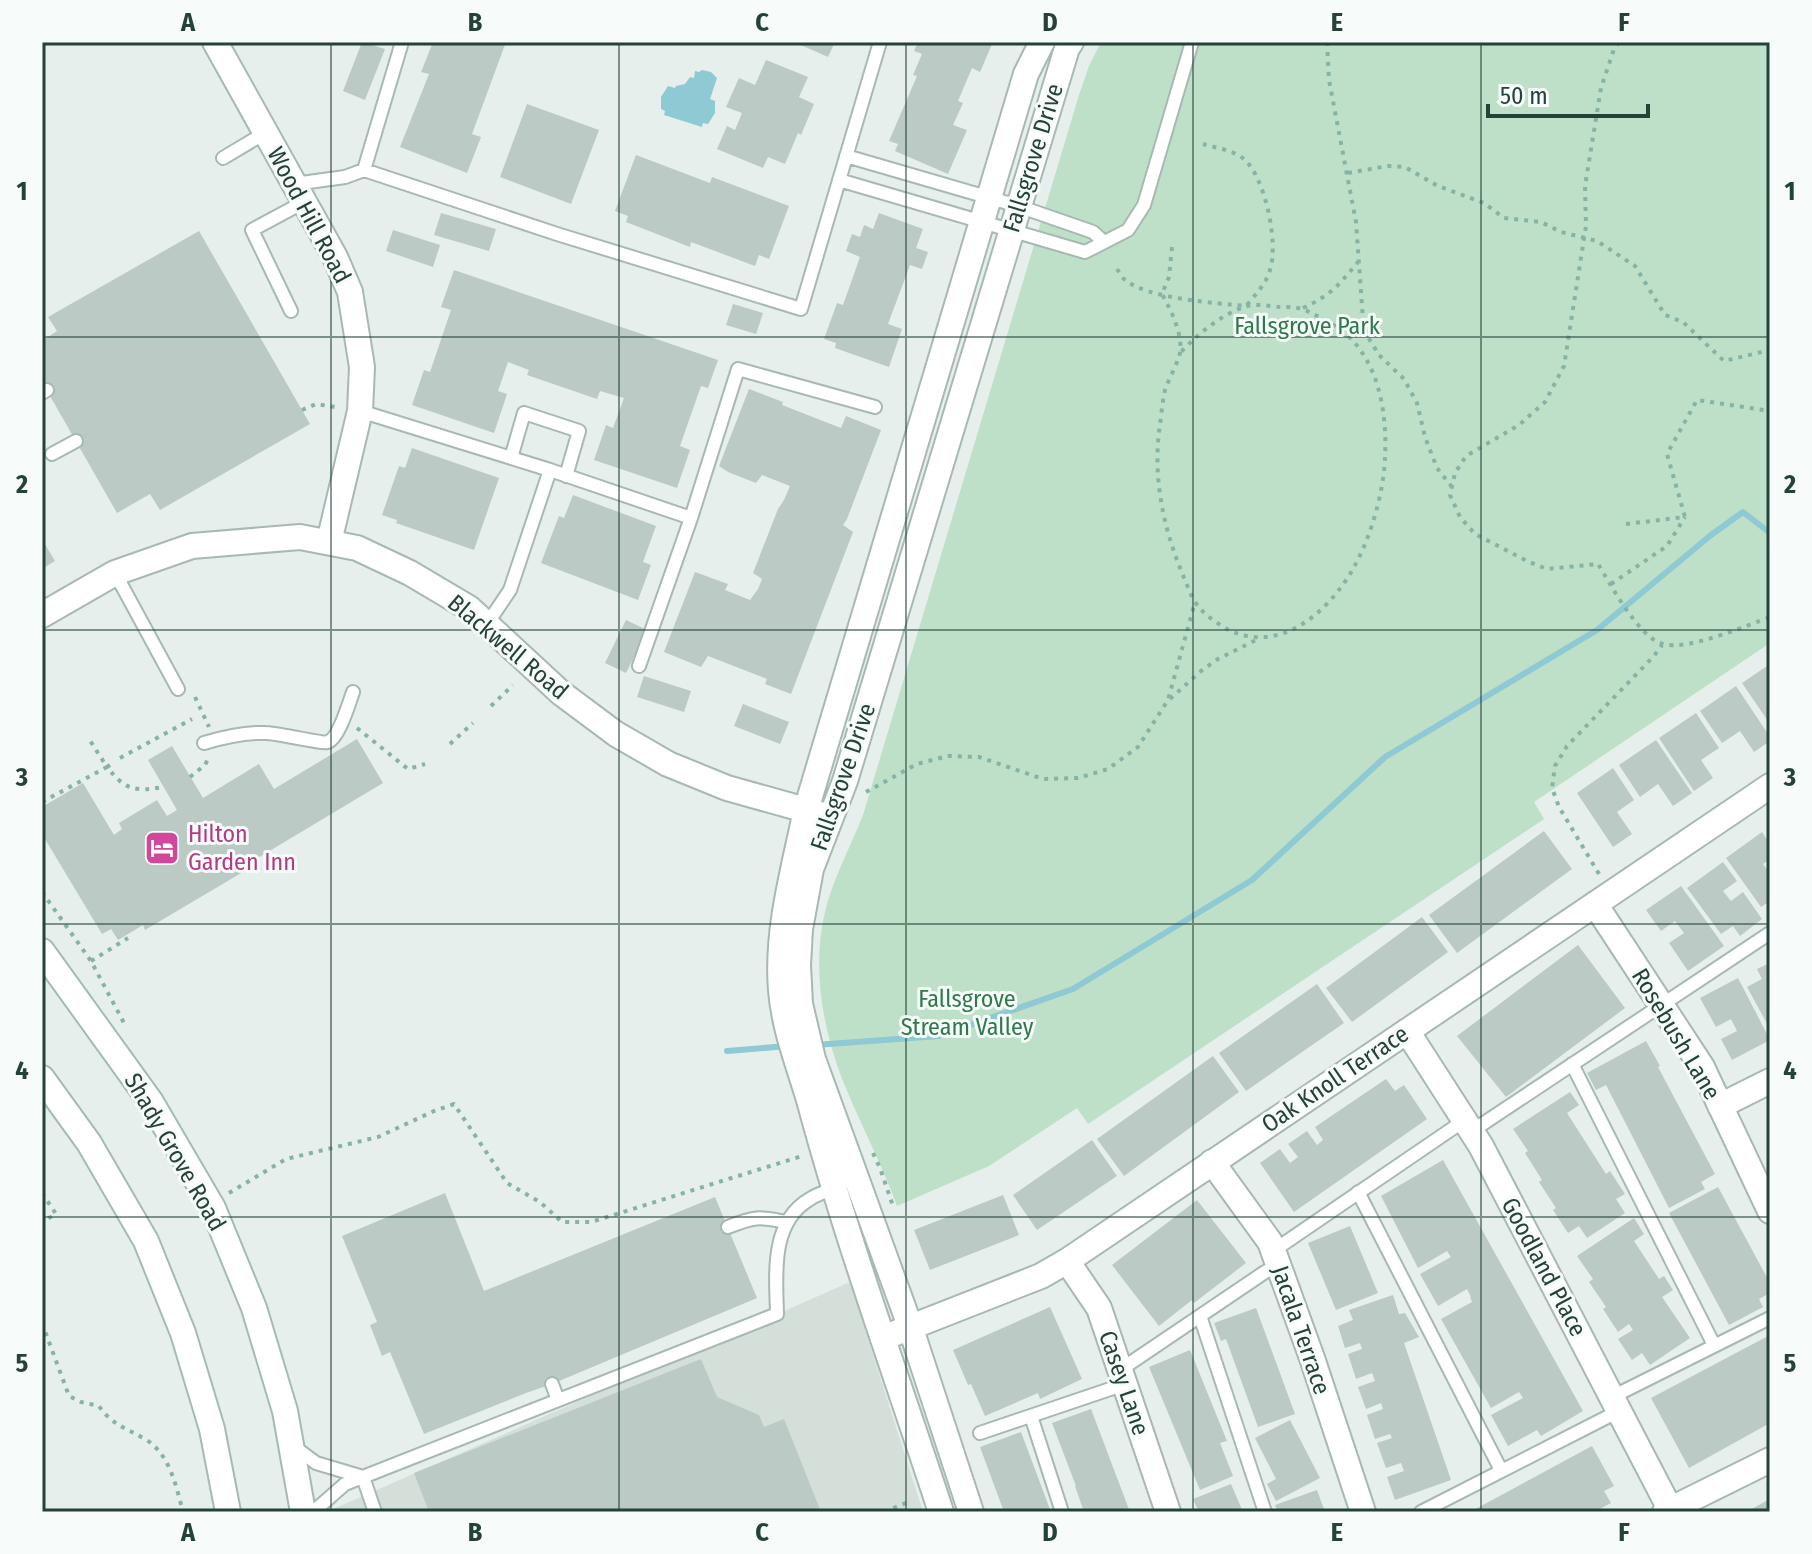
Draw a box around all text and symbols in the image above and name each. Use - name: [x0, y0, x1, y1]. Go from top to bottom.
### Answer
- text: A: [180, 7, 196, 38]
- text: B: [468, 7, 483, 38]
- text: C: [755, 7, 769, 38]
- text: D: [1042, 7, 1058, 38]
- text: E: [1331, 7, 1343, 38]
- text: F: [1618, 7, 1630, 38]
- scale bar: [1488, 68, 1648, 118]
- street label: Fallsgrove Drive: [997, 80, 1069, 236]
- text: 50 m: [1500, 82, 1548, 110]
- street label: Wood Hill Road: [261, 142, 357, 288]
- text: 1: [17, 176, 28, 207]
- text: 1: [1785, 176, 1796, 207]
- park label: Fallsgrove Park: [1234, 312, 1381, 340]
- text: 2: [15, 469, 28, 500]
- text: 2: [1783, 469, 1796, 500]
- street label: Blackwell Road: [442, 589, 574, 705]
- street label: Fallsgrove Drive: [805, 700, 881, 854]
- text: 3: [15, 762, 28, 793]
- text: 3: [1783, 762, 1796, 793]
- place label: Hilton Garden Inn: [188, 820, 296, 876]
- hotel icon: Hilton Garden Inn: [143, 829, 181, 867]
- street label: Rosebush Lane: [1626, 963, 1726, 1105]
- park label: Fallsgrove Stream Valley: [901, 985, 1034, 1041]
- street label: Oak Knoll Terrace: [1256, 1020, 1414, 1138]
- text: 4: [15, 1055, 29, 1086]
- text: 4: [1783, 1055, 1797, 1086]
- street label: Shady Grove Road: [119, 1068, 231, 1236]
- street label: Goodland Place: [1496, 1193, 1592, 1341]
- street label: Jacala Terrace: [1266, 1262, 1336, 1398]
- street label: Casey Lane: [1093, 1327, 1155, 1439]
- text: 5: [16, 1348, 29, 1379]
- text: 5: [1784, 1348, 1797, 1379]
- text: A: [180, 1517, 196, 1548]
- text: B: [468, 1517, 483, 1548]
- text: C: [755, 1517, 769, 1548]
- text: D: [1042, 1517, 1058, 1548]
- text: E: [1331, 1517, 1343, 1548]
- text: F: [1618, 1517, 1630, 1548]

